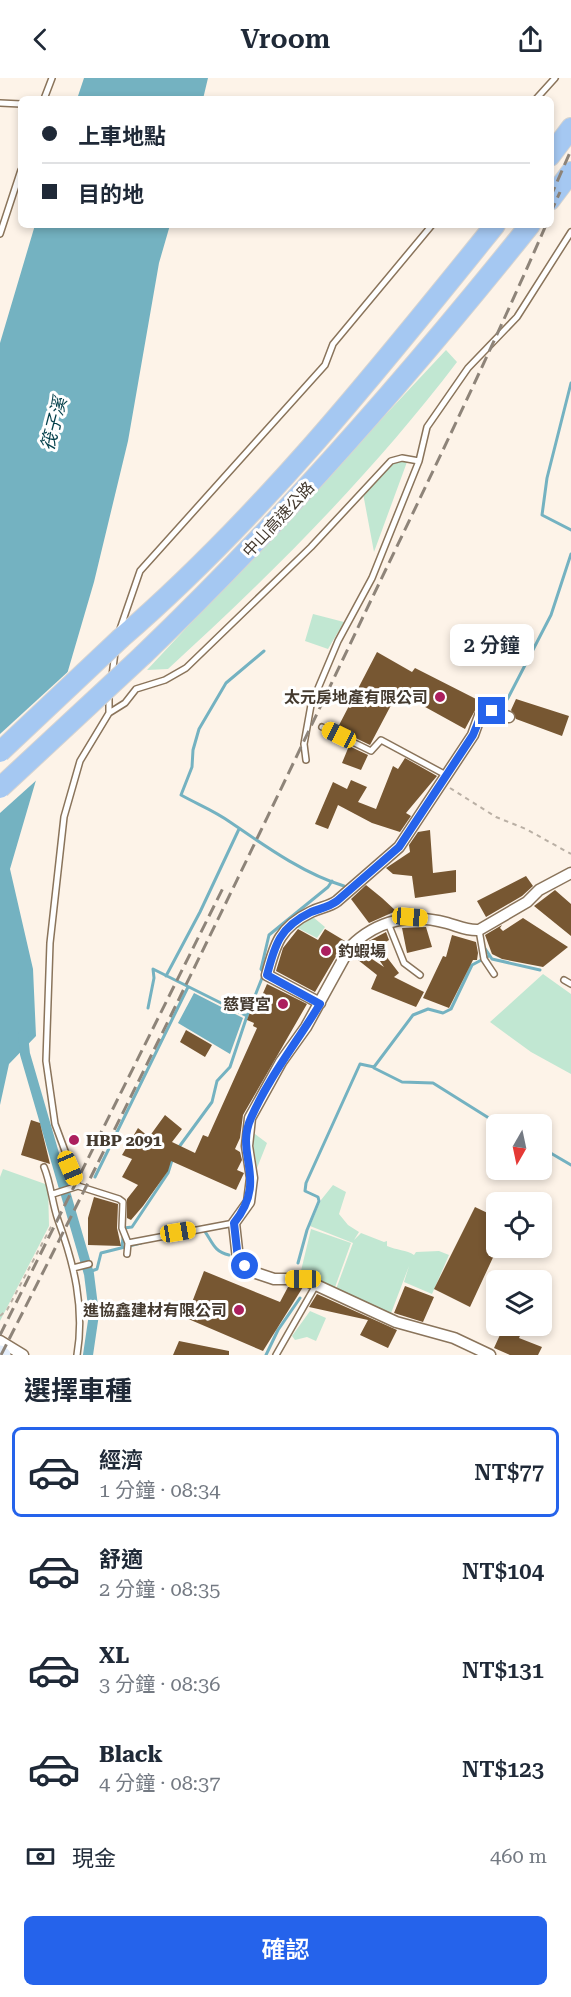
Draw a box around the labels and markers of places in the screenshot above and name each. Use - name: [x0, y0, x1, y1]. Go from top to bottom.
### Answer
- place label: 太元房地產有限公司: [284, 688, 428, 707]
- marker: 太元房地產有限公司: [433, 690, 447, 704]
- place label: 釣蝦場: [338, 942, 386, 961]
- marker: 釣蝦場: [319, 944, 333, 958]
- place label: 慈賢宮: [223, 995, 271, 1014]
- marker: 慈賢宮: [276, 997, 290, 1011]
- place label: HBP 2091: [86, 1131, 162, 1150]
- marker: HBP 2091: [67, 1133, 81, 1147]
- place label: 進協鑫建材有限公司: [83, 1301, 227, 1320]
- marker: 進協鑫建材有限公司: [232, 1303, 246, 1317]

